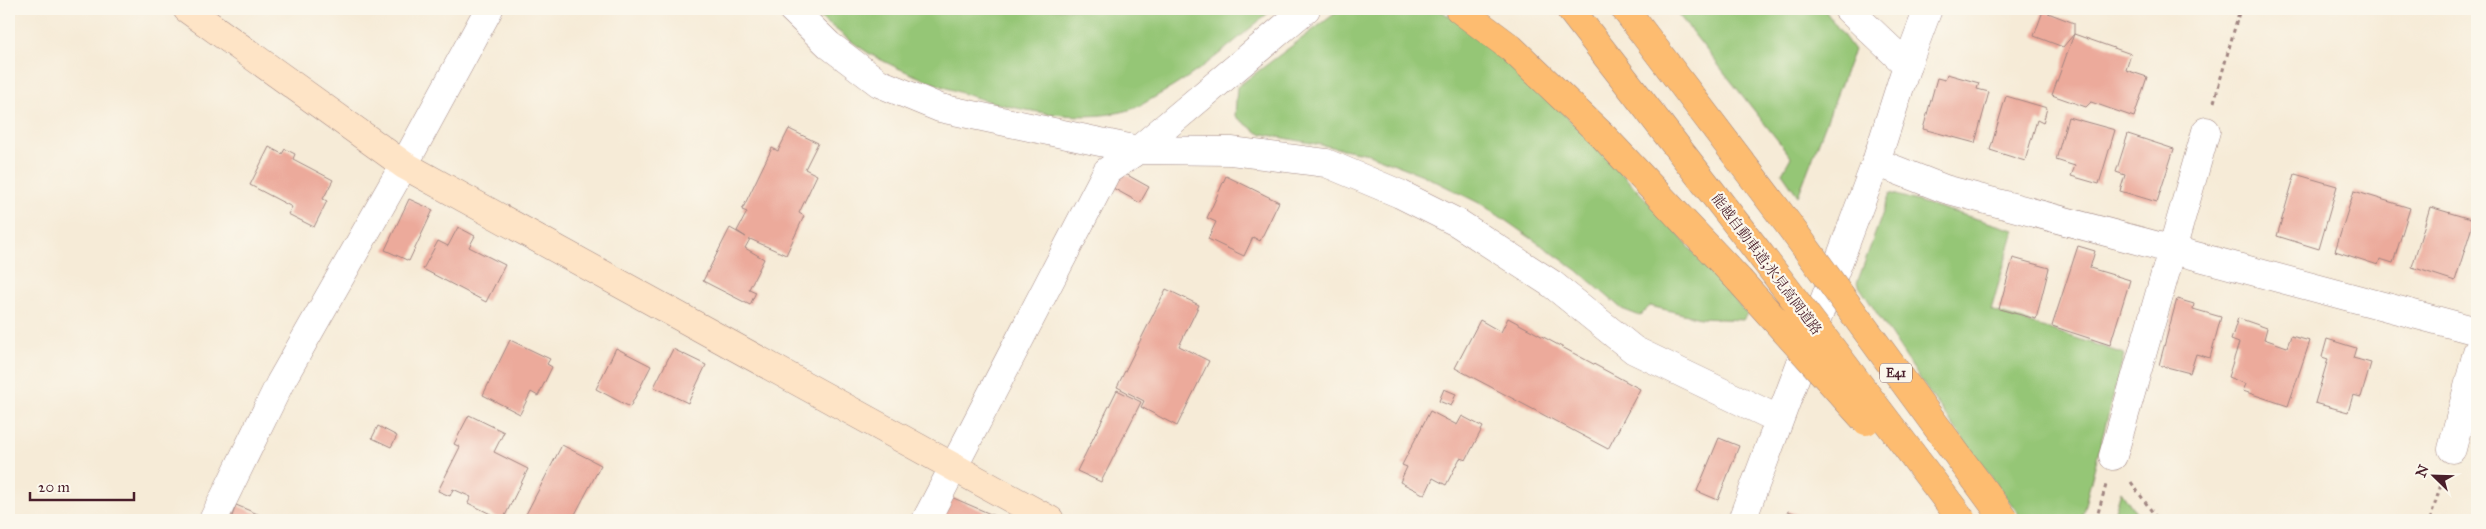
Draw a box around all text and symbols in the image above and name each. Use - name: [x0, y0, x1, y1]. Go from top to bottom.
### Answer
- street label: 能越自動車道;氷見高岡道路: [1708, 191, 1825, 338]
- road number: E41: [1880, 363, 1912, 382]
- north arrow: [2408, 452, 2458, 502]
- text: N: [2412, 462, 2433, 480]
- scale bar: [30, 469, 134, 501]
- text: 20 m: [38, 478, 70, 496]

